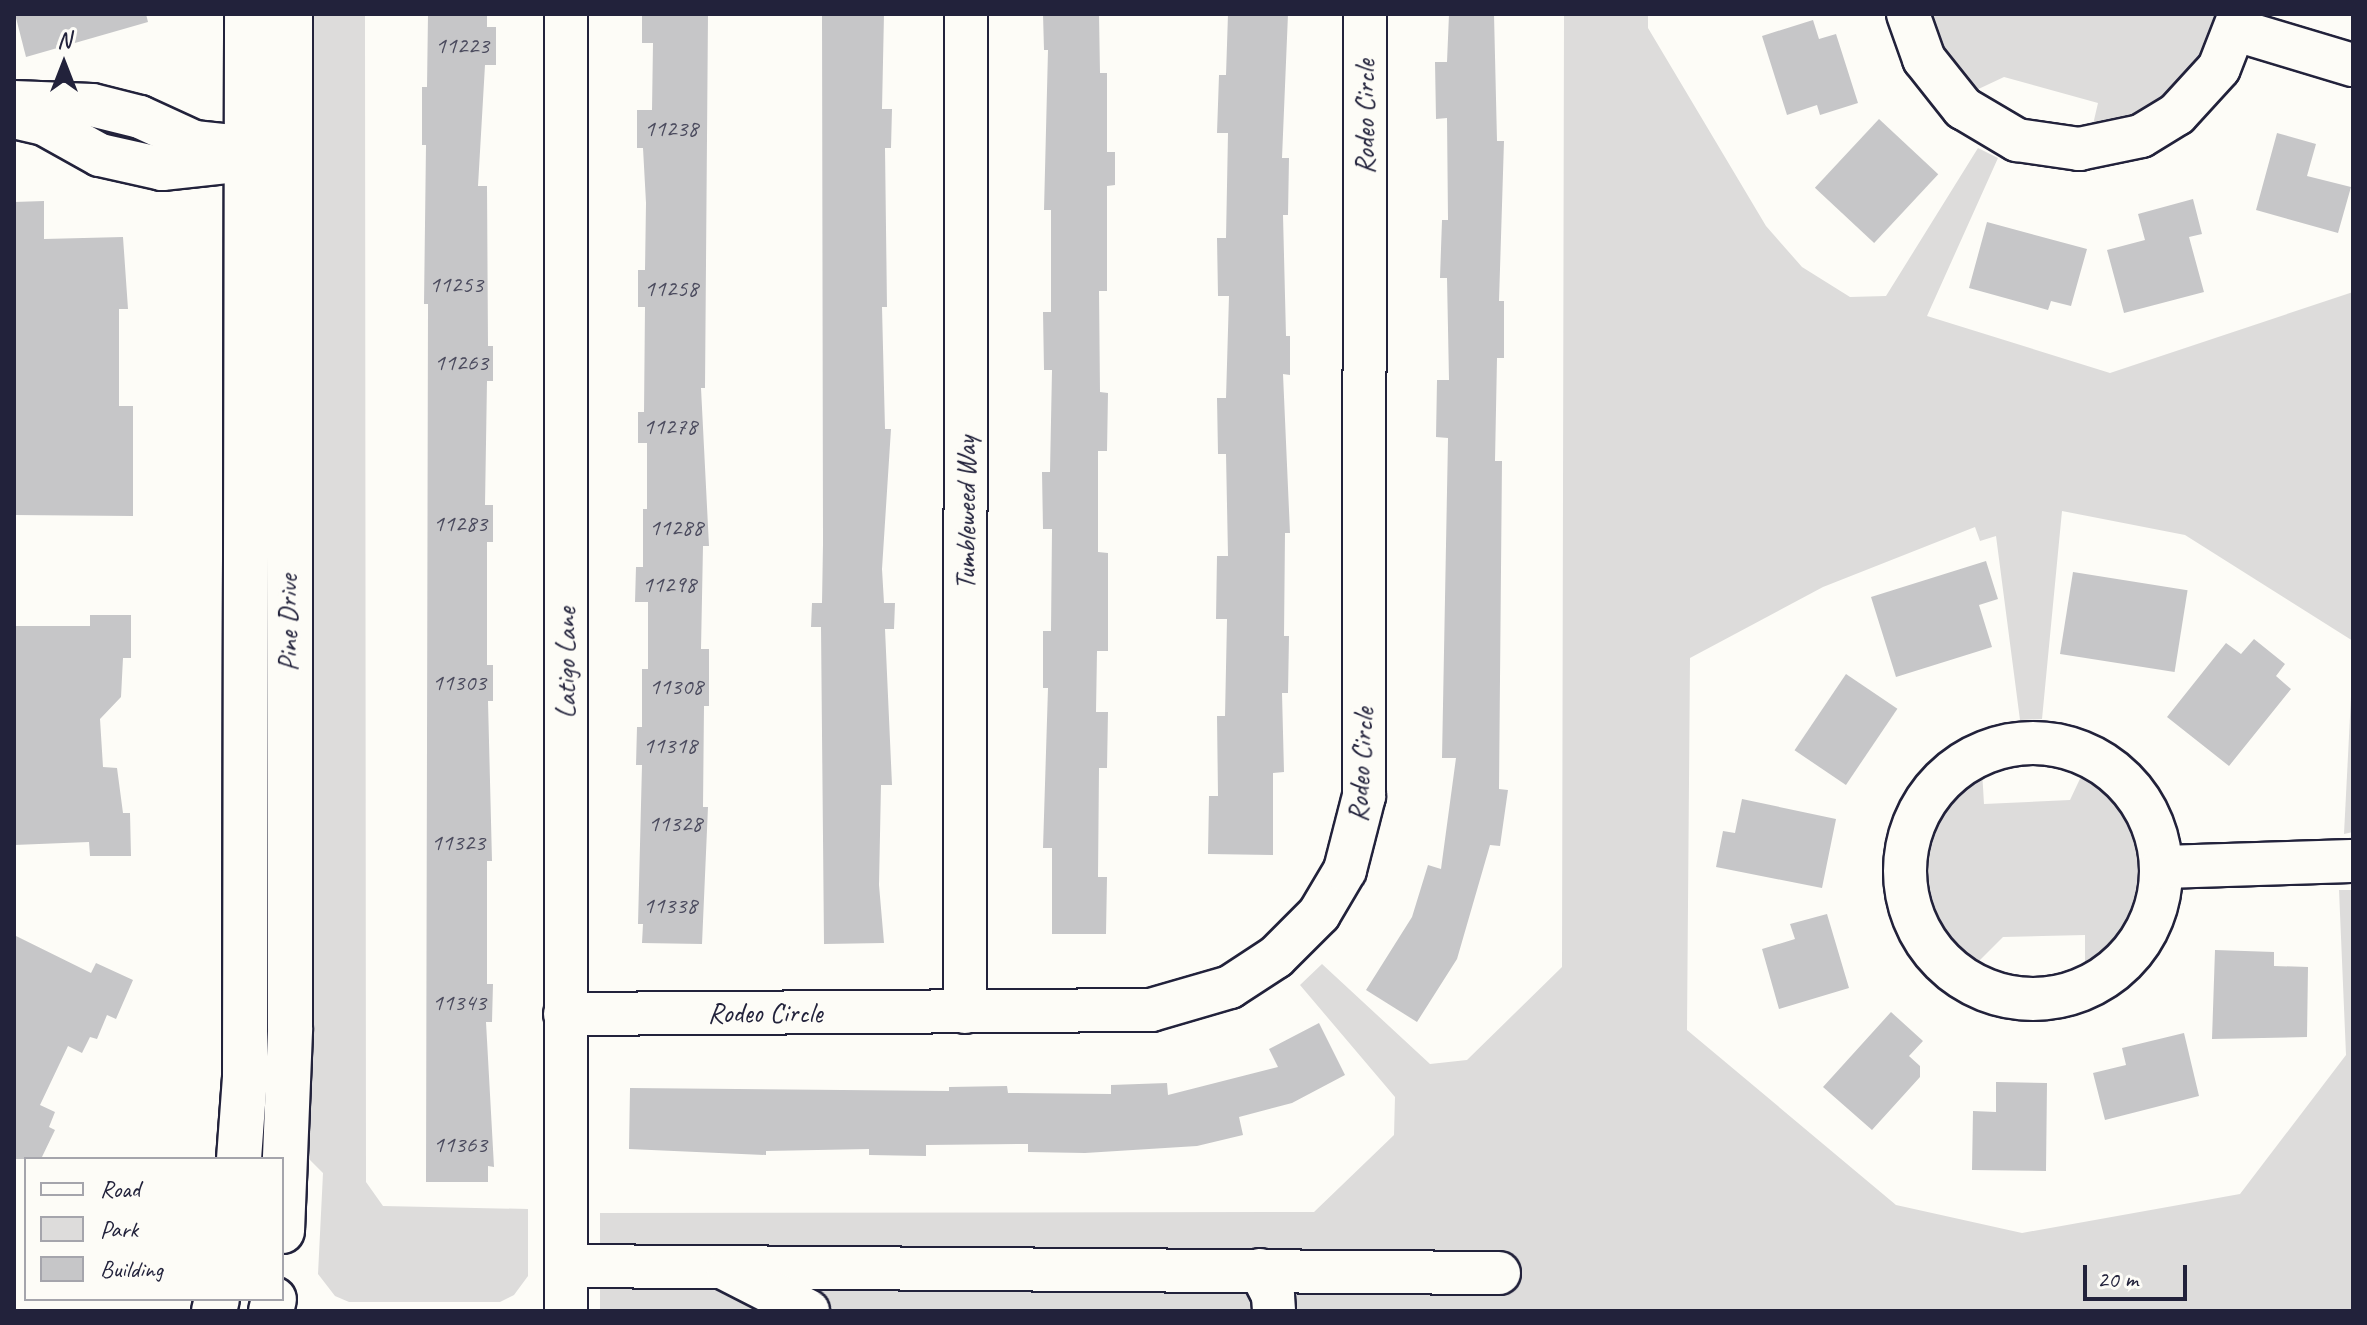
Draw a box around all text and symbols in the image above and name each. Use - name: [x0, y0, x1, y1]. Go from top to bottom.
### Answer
- north arrow: [24, 24, 104, 104]
- text: N: [57, 26, 71, 54]
- house number: 11223: [435, 32, 489, 60]
- street label: Rodeo Circle: [1348, 60, 1382, 174]
- house number: 11238: [644, 115, 698, 143]
- house number: 11253: [429, 271, 483, 299]
- house number: 11258: [644, 275, 698, 303]
- house number: 11263: [434, 349, 488, 377]
- house number: 11278: [643, 413, 697, 441]
- street label: Tumbleweed Way: [949, 436, 983, 590]
- house number: 11283: [433, 510, 487, 538]
- house number: 11288: [649, 514, 703, 542]
- house number: 11298: [642, 571, 696, 599]
- street label: Pine Drive: [271, 574, 305, 672]
- street label: Latigo Lane: [549, 607, 583, 719]
- house number: 11303: [432, 669, 486, 697]
- house number: 11308: [649, 673, 703, 701]
- street label: Rodeo Circle: [1341, 707, 1381, 823]
- house number: 11318: [643, 732, 697, 760]
- house number: 11328: [648, 810, 702, 838]
- house number: 11323: [431, 829, 485, 857]
- house number: 11338: [643, 892, 697, 920]
- house number: 11343: [432, 989, 486, 1017]
- street label: Rodeo Circle: [708, 996, 822, 1030]
- house number: 11363: [433, 1131, 487, 1159]
- legend: [24, 1157, 284, 1301]
- text: Road: [100, 1174, 140, 1204]
- text: Park: [100, 1214, 138, 1244]
- scale bar: [2087, 1249, 2191, 1299]
- text: Building: [100, 1254, 163, 1284]
- text: 20 m: [2097, 1264, 2138, 1294]

